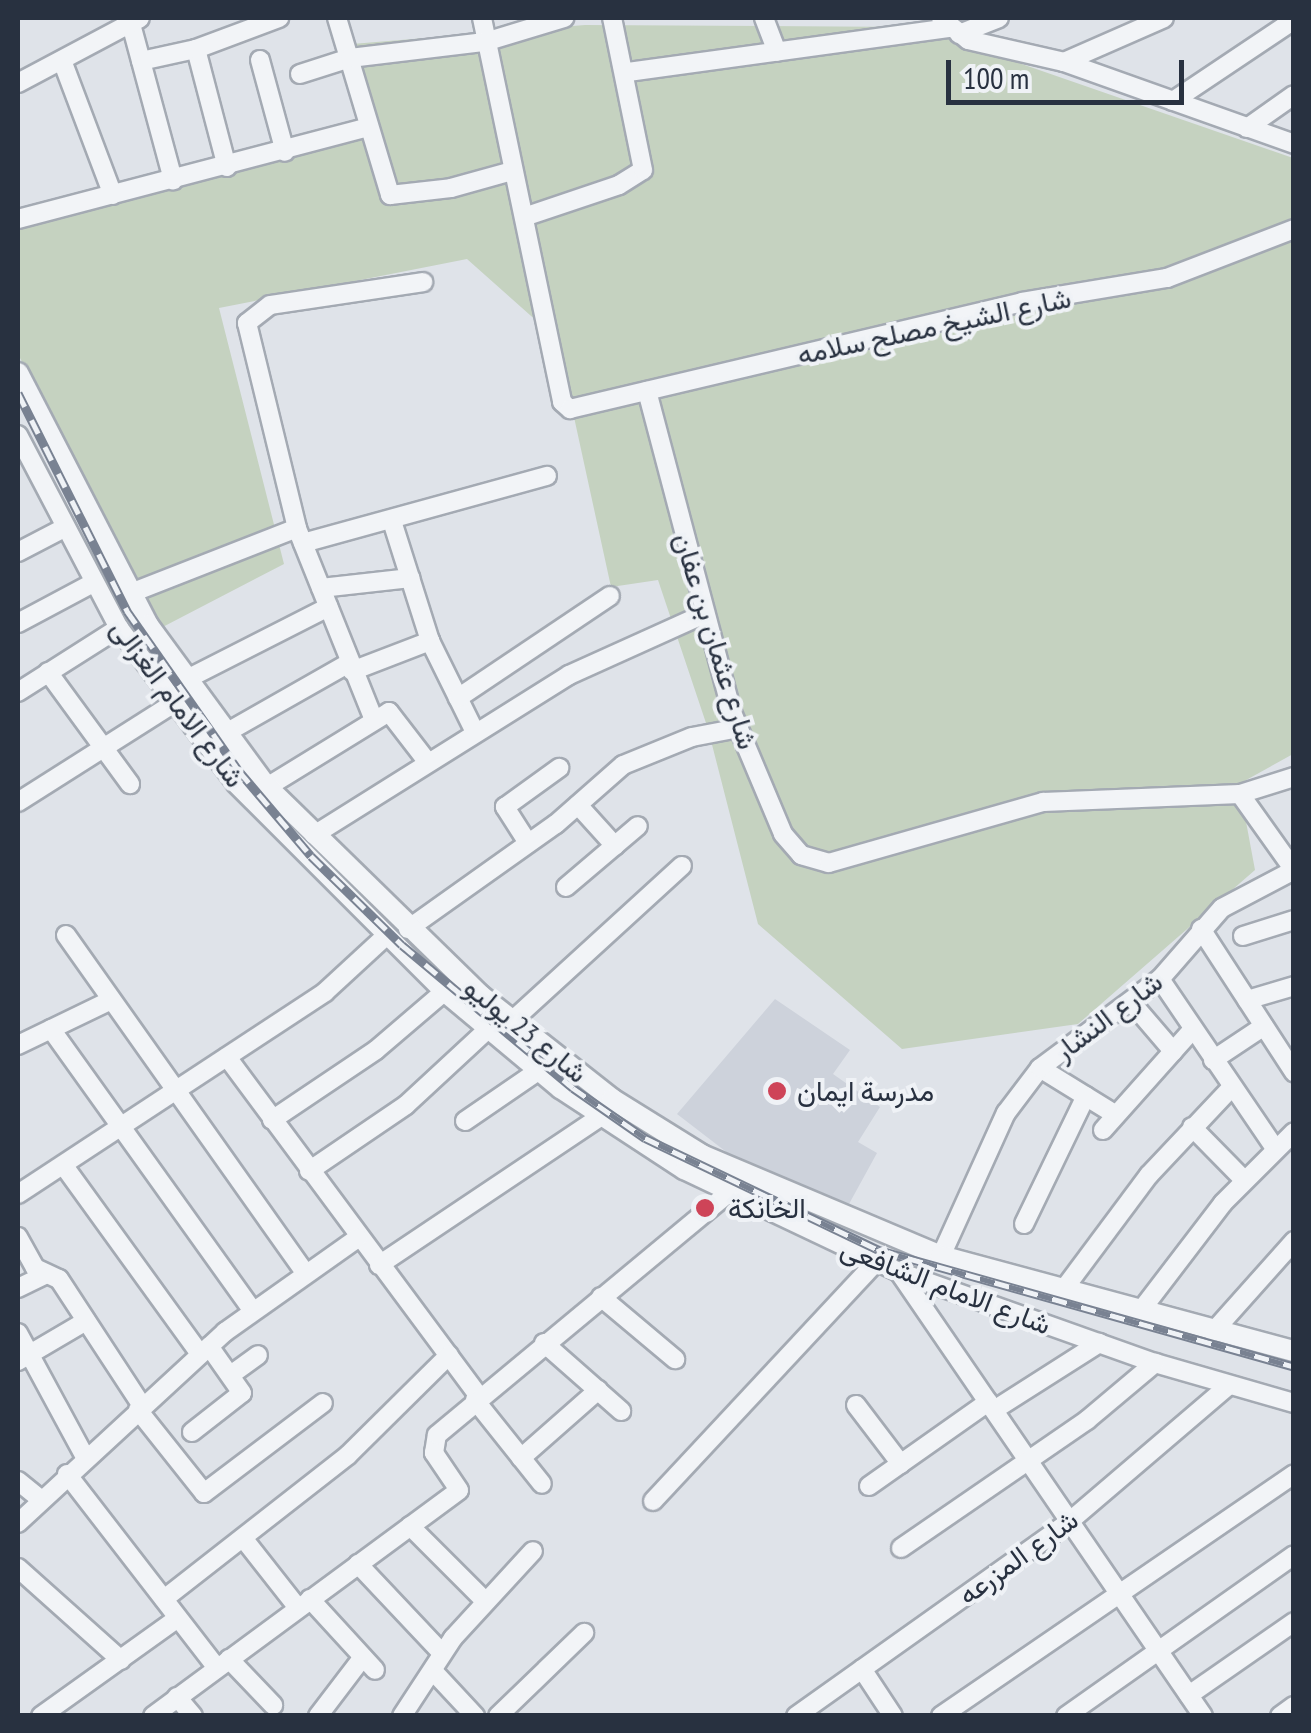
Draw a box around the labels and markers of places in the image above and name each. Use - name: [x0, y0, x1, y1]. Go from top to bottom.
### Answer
- place label: مدرسة ايمان: [797, 1074, 934, 1108]
- marker: مدرسة ايمان: [766, 1080, 788, 1102]
- place label: الخانكة: [728, 1191, 806, 1225]
- marker: الخانكة: [692, 1195, 718, 1221]

